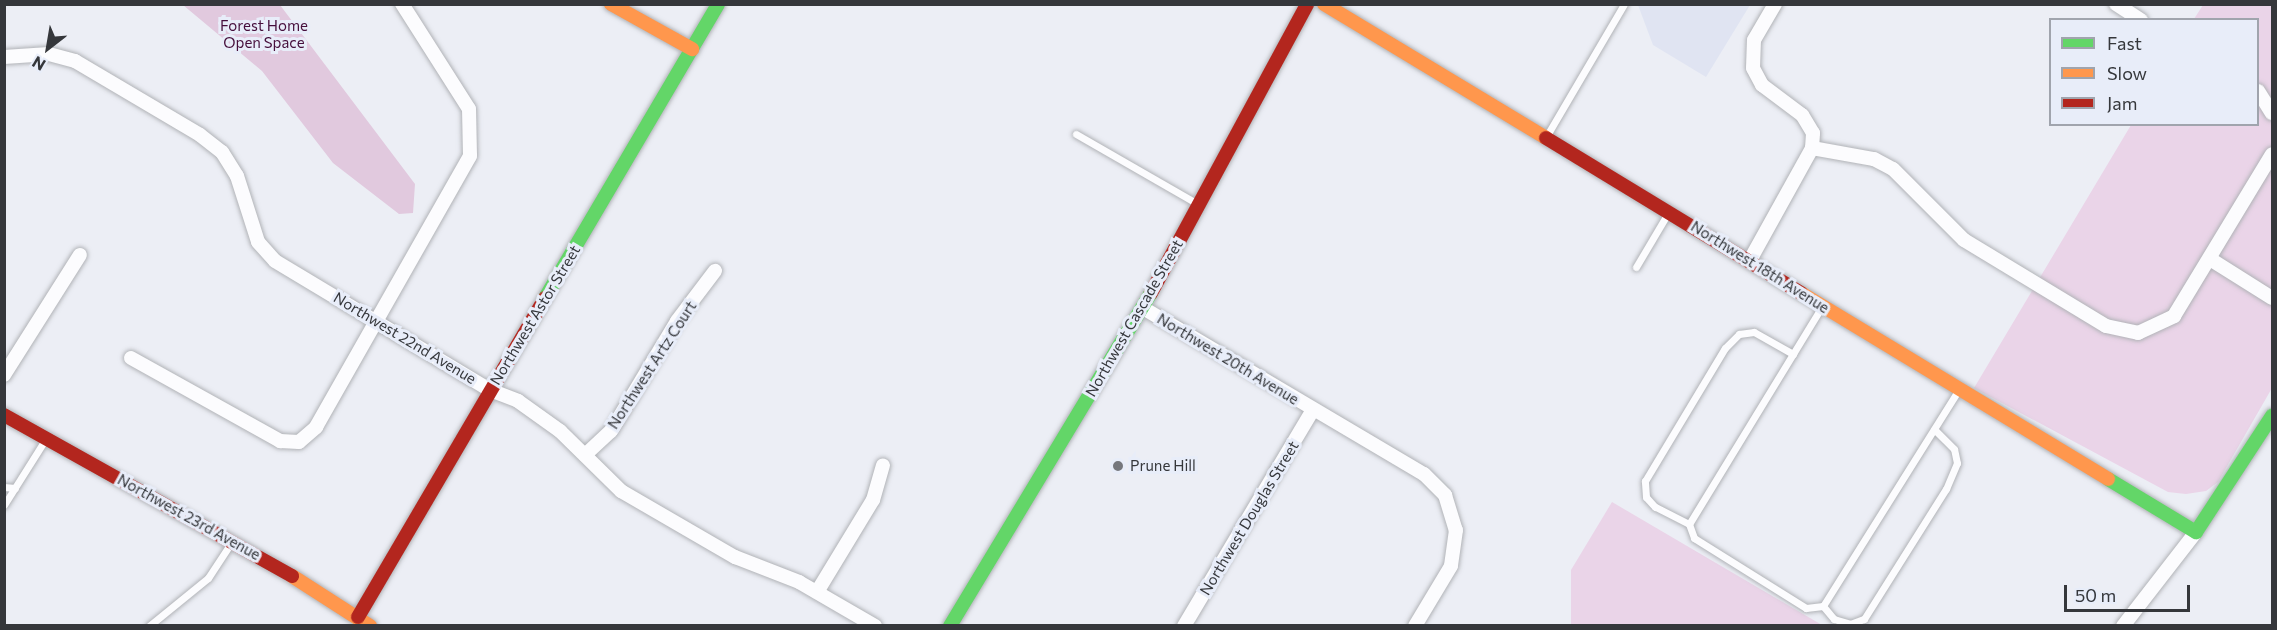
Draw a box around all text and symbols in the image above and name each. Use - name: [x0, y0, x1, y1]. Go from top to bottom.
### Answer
- park label: Forest Home Open Space: [220, 16, 308, 51]
- north arrow: [18, 18, 78, 78]
- legend: [2049, 18, 2259, 126]
- text: Fast: [2107, 32, 2142, 54]
- text: N: [28, 53, 49, 75]
- text: Slow: [2107, 62, 2147, 84]
- text: Jam: [2107, 92, 2137, 114]
- street label: Northwest 18th Avenue: [1688, 217, 1832, 317]
- street label: Northwest Cascade Street: [1082, 236, 1186, 400]
- street label: Northwest Astor Street: [486, 242, 584, 388]
- street label: Northwest 22nd Avenue: [330, 288, 480, 388]
- street label: Northwest Artz Court: [604, 298, 700, 432]
- street label: Northwest 20th Avenue: [1154, 310, 1302, 408]
- street label: Northwest Douglas Street: [1196, 438, 1302, 598]
- place label: Prune Hill: [1130, 457, 1196, 475]
- marker: Prune Hill: [1111, 459, 1125, 473]
- street label: Northwest 23rd Avenue: [114, 470, 264, 564]
- scale bar: [2067, 573, 2193, 611]
- text: 50 m: [2075, 584, 2116, 606]

